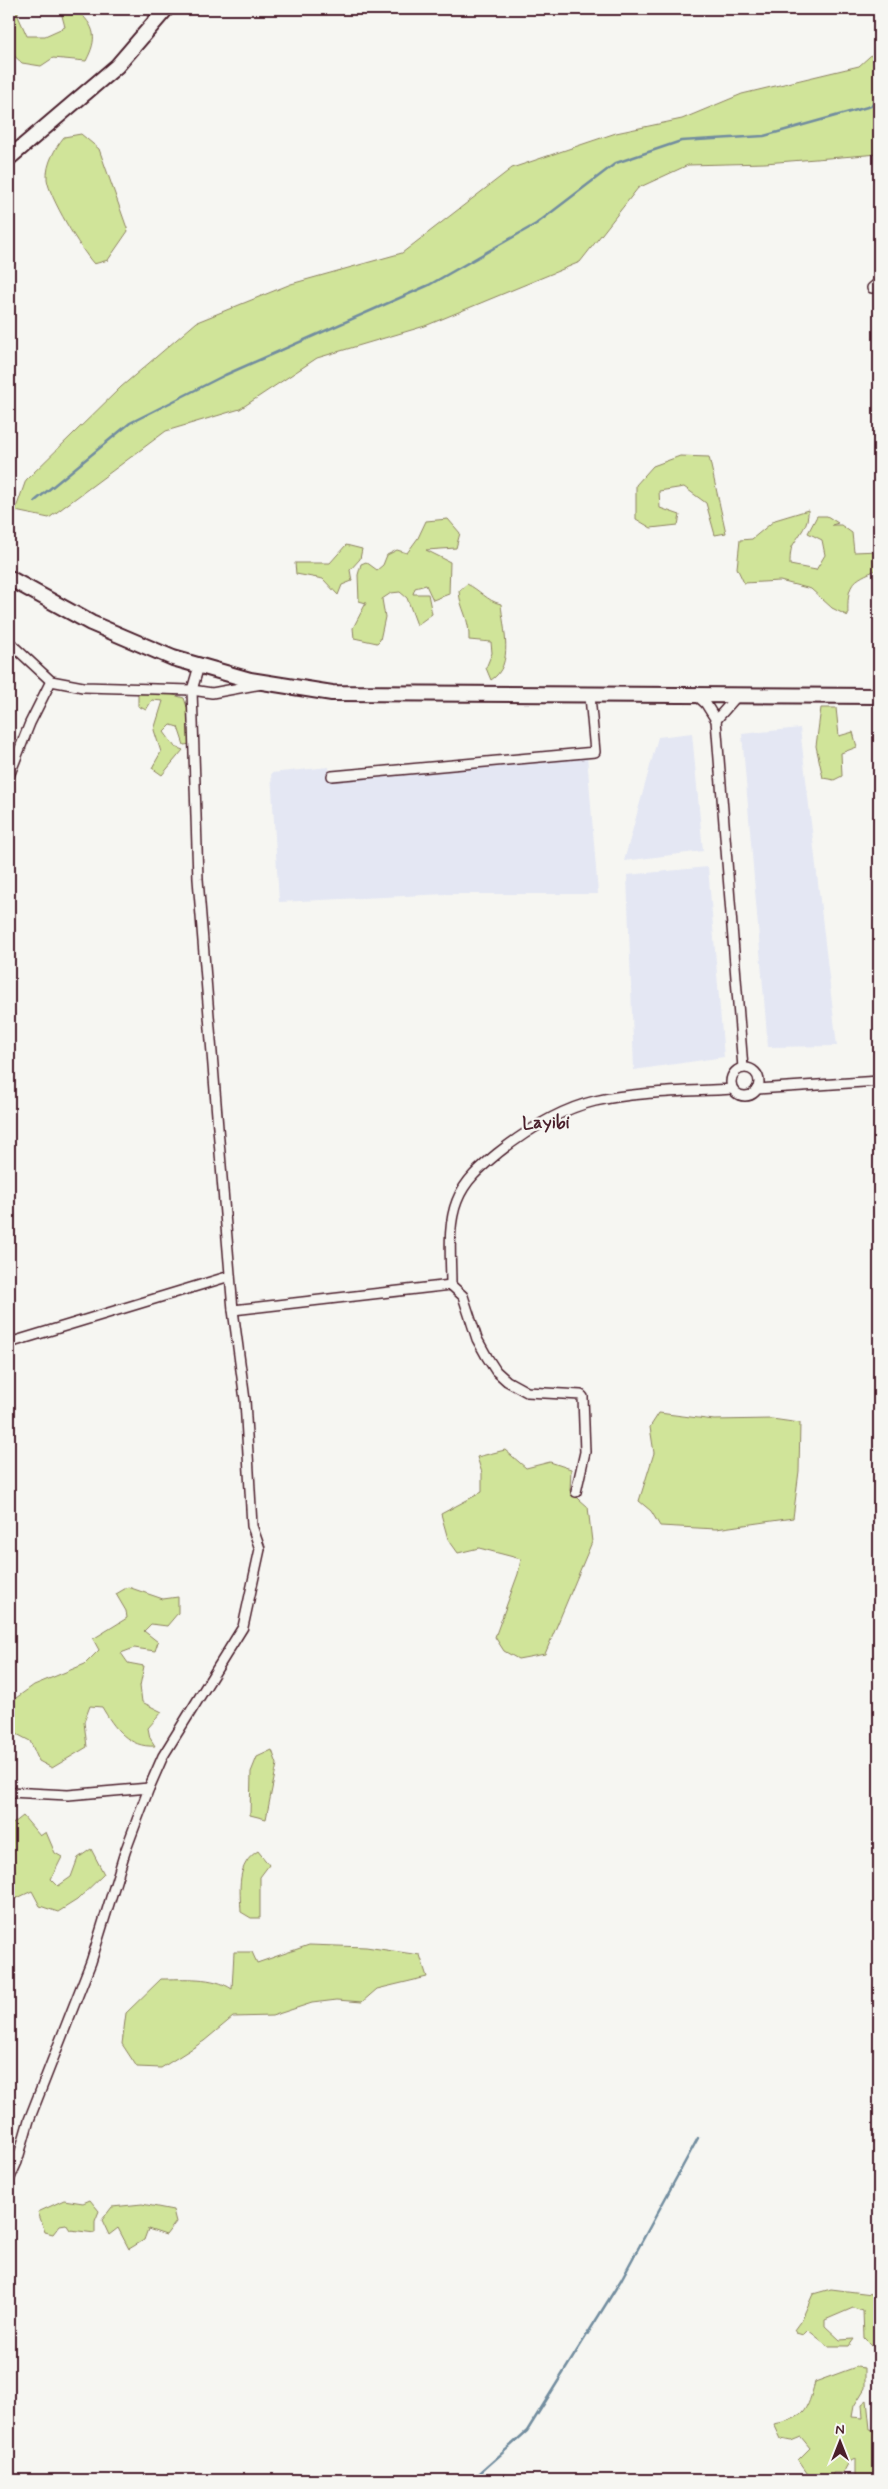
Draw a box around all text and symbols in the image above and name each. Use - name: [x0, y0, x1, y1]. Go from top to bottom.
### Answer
- district label: Layibi: [522, 1111, 570, 1135]
- north arrow: [816, 2416, 866, 2466]
- text: N: [835, 2421, 845, 2439]

